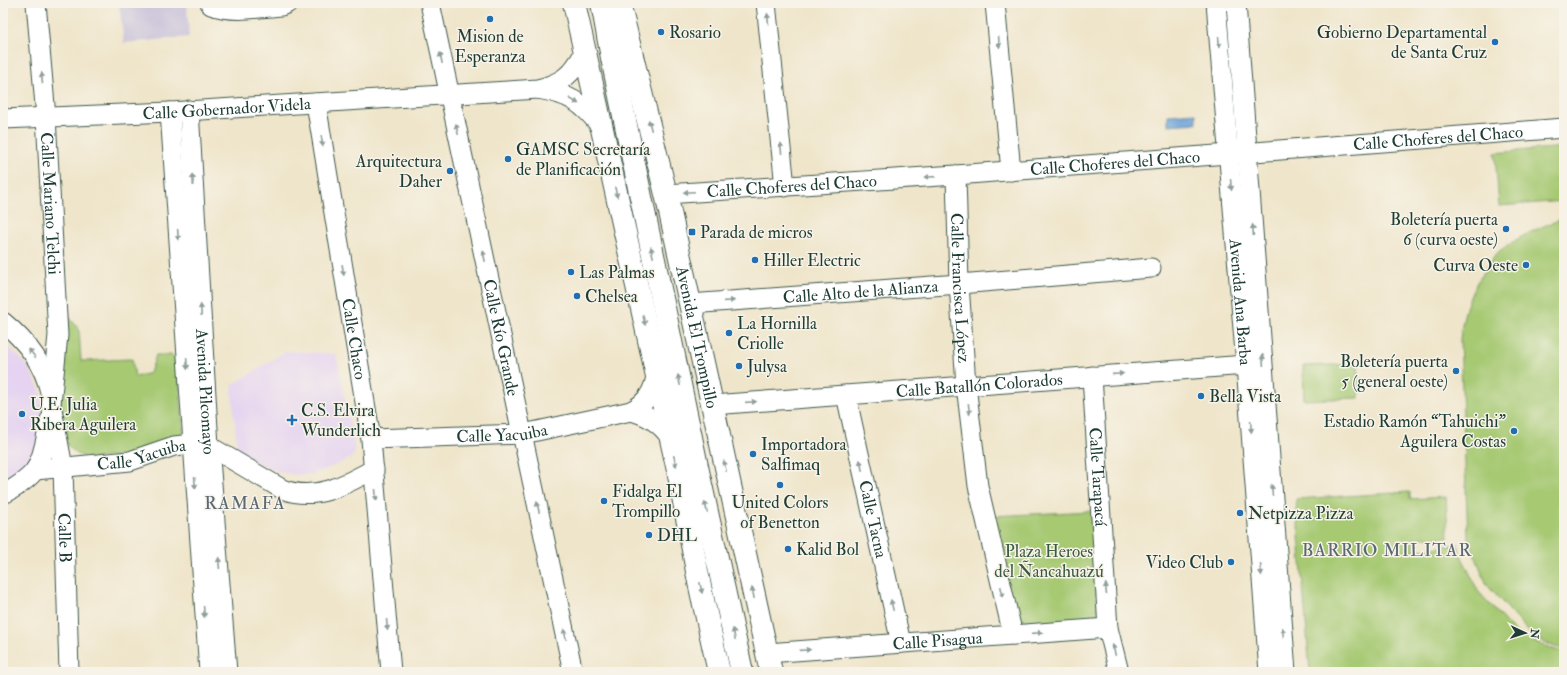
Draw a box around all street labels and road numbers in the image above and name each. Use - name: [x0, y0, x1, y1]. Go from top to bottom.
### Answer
- street label: Calle Gobernador Videla: [142, 93, 312, 124]
- street label: Calle Choferes del Chaco: [1352, 121, 1524, 155]
- street label: Calle Mariano Telchi: [36, 132, 65, 276]
- street label: Calle Choferes del Chaco: [1029, 146, 1201, 180]
- street label: Calle Choferes del Chaco: [706, 170, 877, 202]
- street label: Calle Francisca López: [947, 213, 975, 364]
- street label: Avenida Ana Barba: [1225, 237, 1257, 367]
- street label: Avenida El Trompillo: [671, 263, 723, 410]
- street label: Calle Alto de la Alianza: [782, 275, 940, 308]
- street label: Calle Río Grande: [479, 277, 524, 398]
- street label: Calle Chaco: [338, 297, 372, 381]
- street label: Avenida Pilcomayo: [191, 327, 220, 455]
- street label: Calle Batallón Colorados: [895, 368, 1064, 402]
- street label: Calle Yacuiba: [456, 418, 550, 447]
- street label: Calle Tarapacá: [1085, 427, 1112, 528]
- street label: Calle Yacuiba: [96, 434, 188, 475]
- street label: Calle Tacna: [855, 478, 893, 561]
- street label: Calle B: [54, 512, 76, 563]
- street label: Calle Pisagua: [892, 627, 984, 654]

